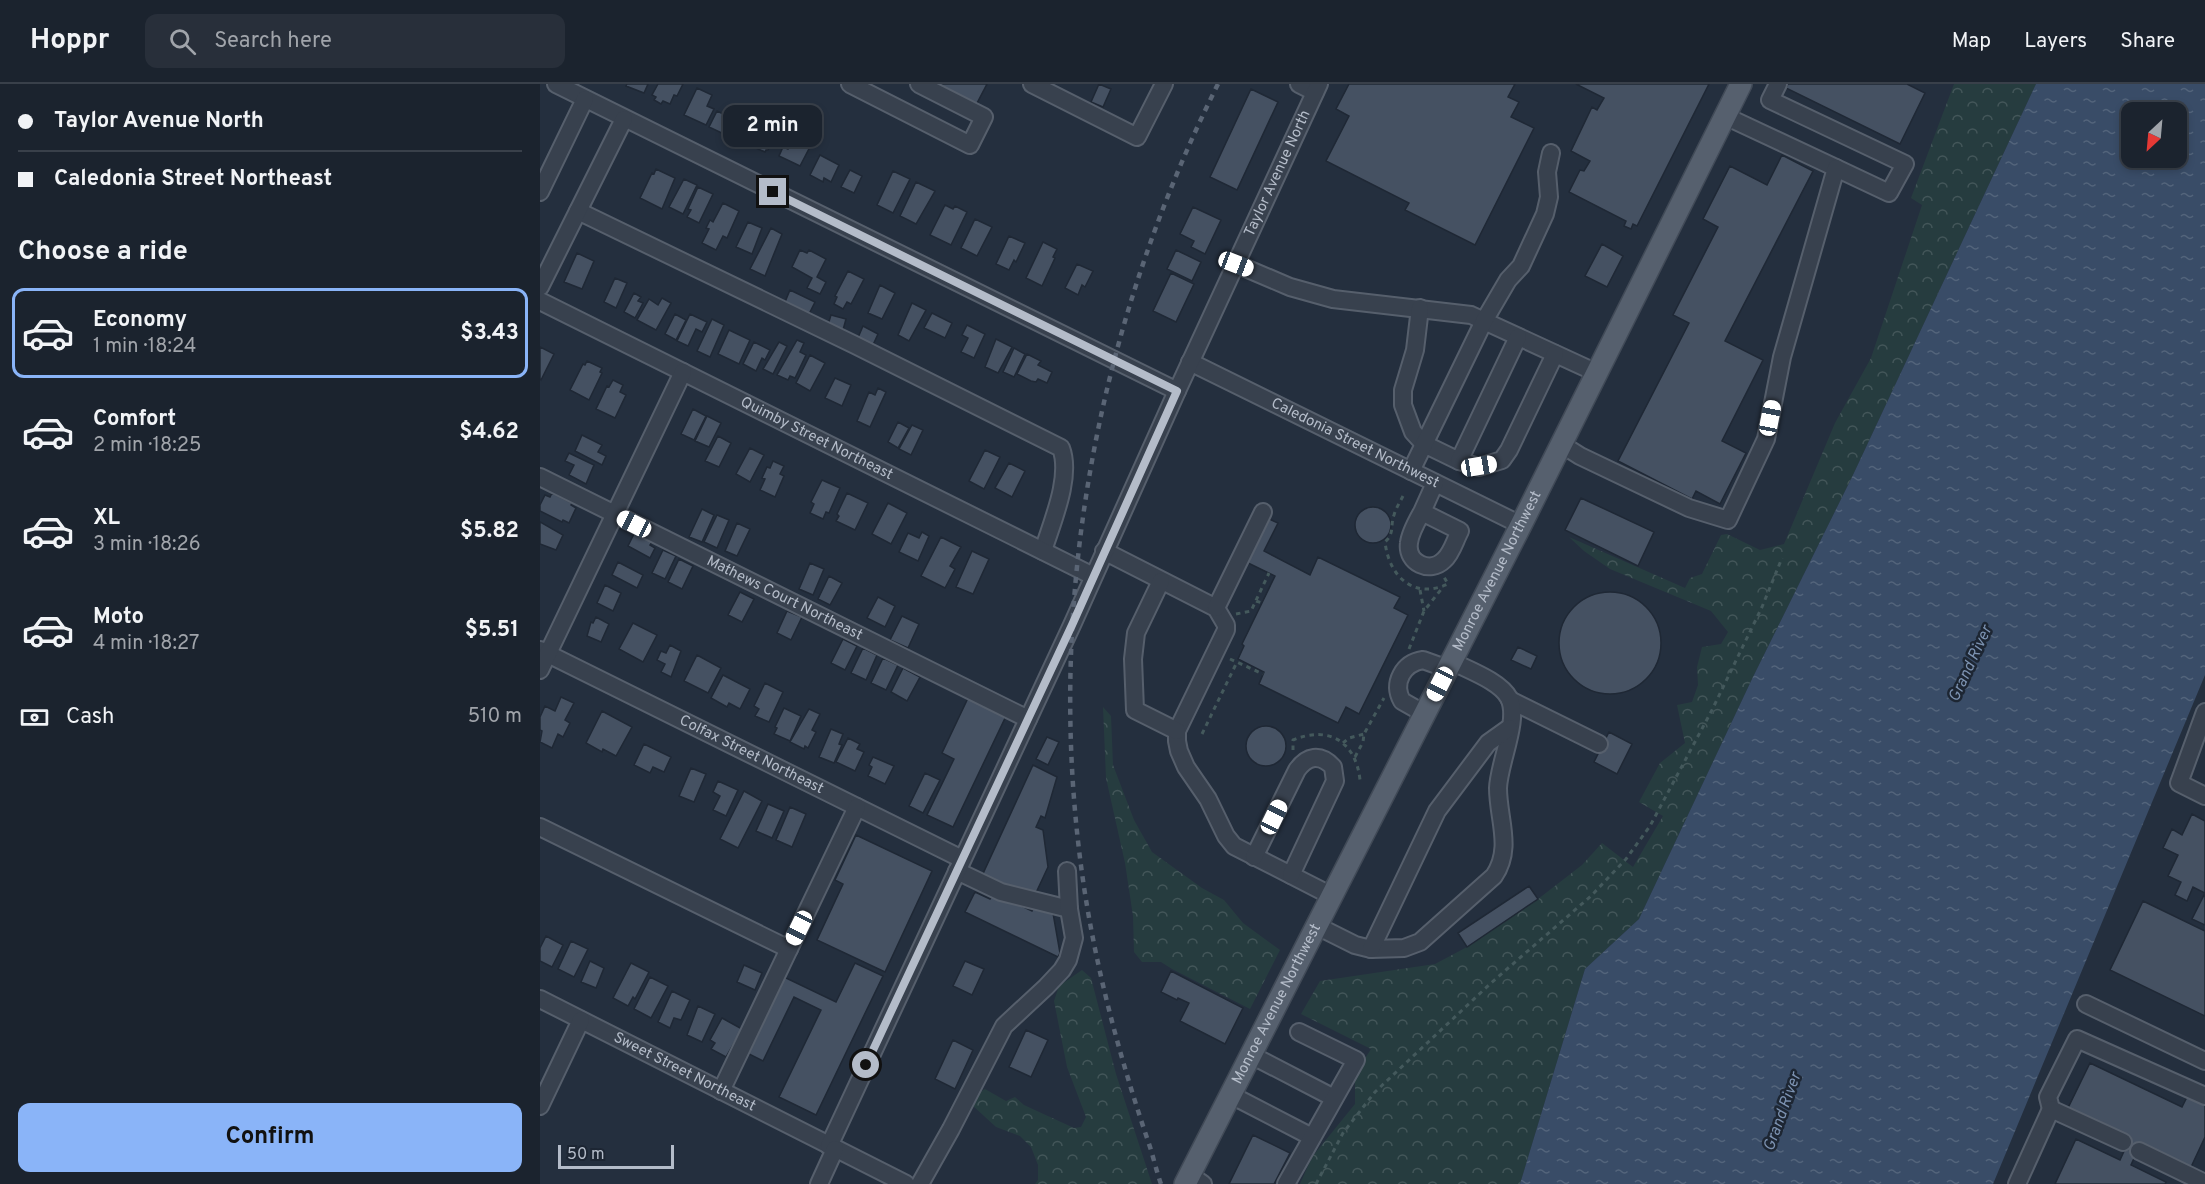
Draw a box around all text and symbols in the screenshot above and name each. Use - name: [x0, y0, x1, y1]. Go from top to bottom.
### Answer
- search box: [145, 14, 565, 68]
- text: Hoppr: [30, 23, 109, 59]
- icon: search: [166, 25, 199, 58]
- text: Search here: [214, 28, 332, 55]
- text: Map: [1952, 28, 1991, 55]
- text: Layers: [2024, 28, 2087, 55]
- text: Share: [2120, 28, 2175, 55]
- north arrow: [2121, 102, 2187, 168]
- map controls: [2121, 102, 2187, 168]
- callout: 2 min: [724, 105, 822, 147]
- street label: Taylor Avenue North: [1240, 107, 1315, 240]
- text: Taylor Avenue North: [54, 108, 264, 135]
- text: 2 min: [746, 113, 799, 139]
- text: Caledonia Street Northeast: [54, 166, 332, 193]
- route end: [759, 178, 786, 205]
- text: Choose a ride: [18, 235, 188, 269]
- car: [1216, 249, 1256, 279]
- icon: car: [21, 306, 75, 360]
- text: Economy: [93, 307, 187, 334]
- text: $3.43: [460, 320, 519, 347]
- text: 1 min · 18:24: [93, 334, 196, 360]
- street label: Quimby Street Northeast: [737, 393, 896, 485]
- street label: Caledonia Street Northwest: [1268, 394, 1442, 493]
- car: [1758, 399, 1782, 437]
- icon: car: [21, 405, 75, 459]
- text: Comfort: [93, 406, 176, 433]
- text: $4.62: [459, 419, 519, 446]
- text: 2 min · 18:25: [93, 433, 201, 459]
- car: [1460, 454, 1498, 478]
- street label: Monroe Avenue Northwest: [1449, 488, 1546, 655]
- icon: car: [21, 504, 75, 558]
- text: XL: [93, 505, 120, 532]
- car: [614, 508, 654, 540]
- text: $5.82: [460, 518, 519, 545]
- text: 3 min · 18:26: [93, 532, 201, 558]
- street label: Mathews Court Northeast: [703, 552, 866, 645]
- icon: car: [21, 603, 75, 657]
- text: Moto: [93, 604, 144, 631]
- text: $5.51: [465, 617, 519, 644]
- water label: Grand River: [1945, 621, 1998, 705]
- text: 4 min · 18:27: [93, 631, 199, 657]
- car: [1424, 664, 1456, 704]
- icon: cash: [18, 701, 51, 734]
- text: Cash: [66, 704, 115, 731]
- text: 510 m: [468, 704, 522, 730]
- street label: Colfax Street Northeast: [676, 711, 827, 799]
- car: [1258, 797, 1290, 837]
- car: [783, 908, 815, 948]
- street label: Monroe Avenue Northwest: [1228, 921, 1326, 1087]
- street label: Sweet Street Northeast: [610, 1028, 759, 1116]
- route start: [852, 1051, 879, 1078]
- water label: Grand River: [1760, 1068, 1807, 1154]
- button: Confirm: [18, 1103, 522, 1172]
- scale bar: [558, 1142, 674, 1170]
- text: 50 m: [567, 1145, 605, 1165]

